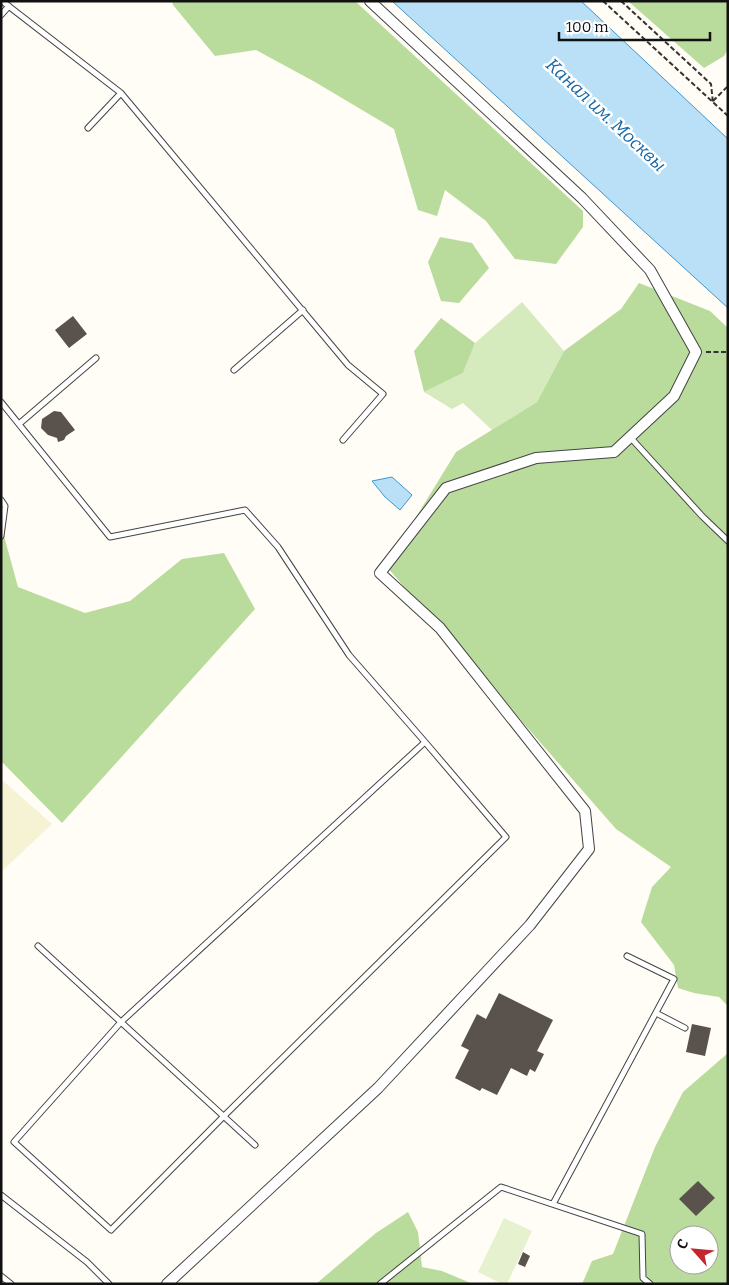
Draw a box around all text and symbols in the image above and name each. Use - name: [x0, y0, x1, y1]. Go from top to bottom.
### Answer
- scale bar: [559, 10, 710, 42]
- text: 100 m: [566, 18, 609, 36]
- water label: Канал им. Москвы: [541, 54, 671, 176]
- north arrow: [669, 1225, 719, 1275]
- text: С: [673, 1236, 693, 1252]

